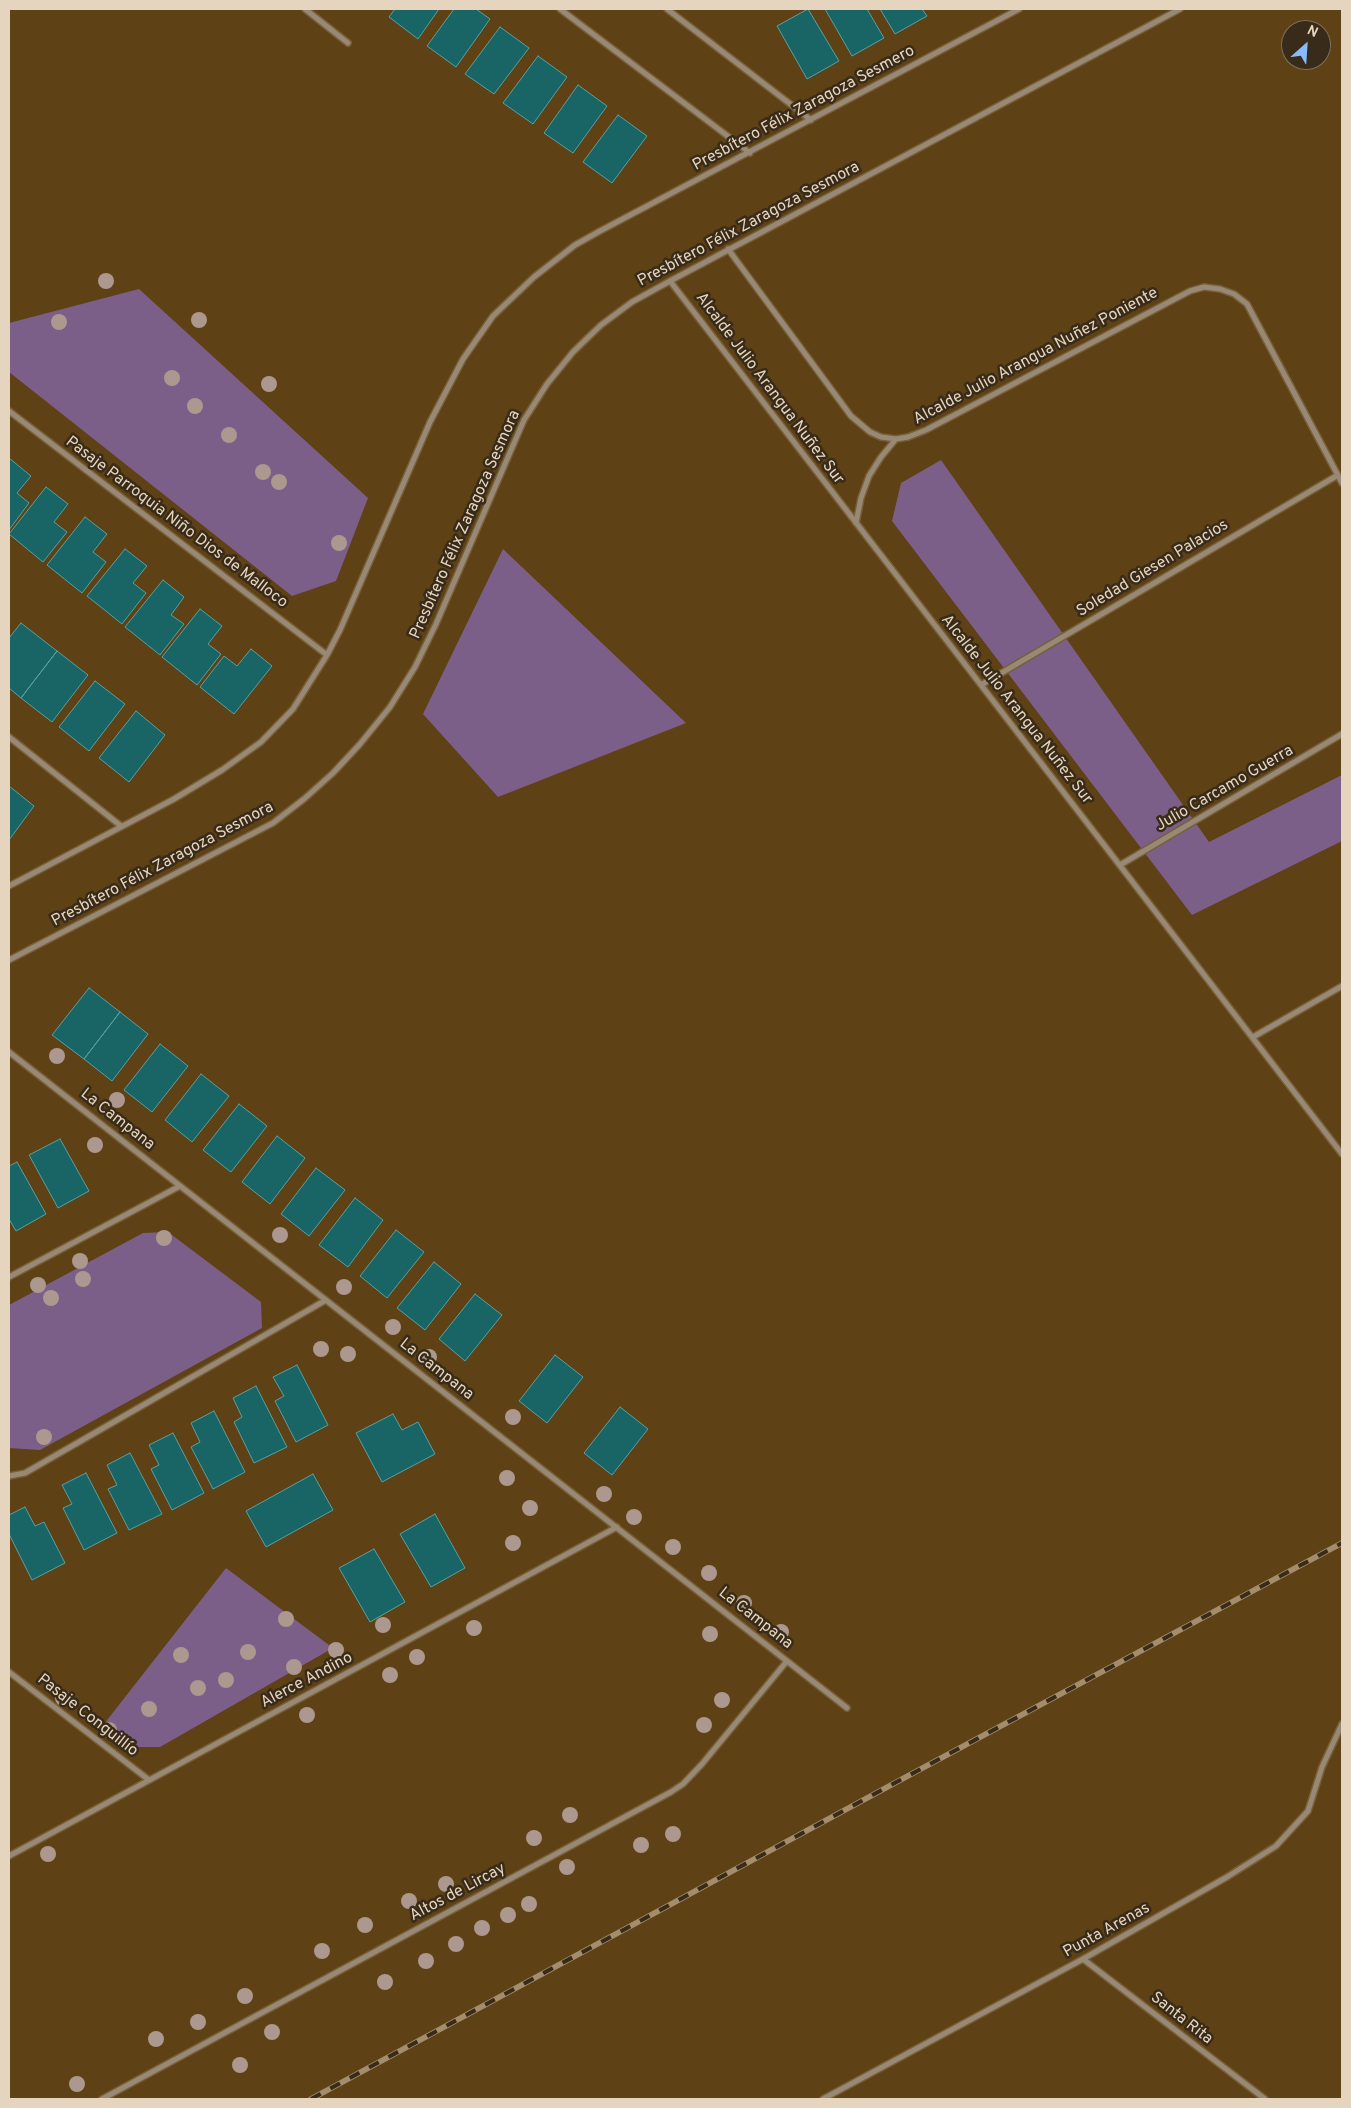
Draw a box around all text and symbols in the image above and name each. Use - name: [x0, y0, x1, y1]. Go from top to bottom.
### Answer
- north arrow: [1281, 20, 1331, 70]
- text: N: [1304, 22, 1321, 42]
- street label: Presbítero Félix Zaragoza Sesmero: [690, 42, 918, 176]
- street label: Presbítero Félix Zaragoza Sesmora: [635, 158, 863, 292]
- street label: Alcalde Julio Arangua Nuñez Poniente: [910, 284, 1162, 430]
- street label: Alcalde Julio Arangua Nuñez Sur: [691, 289, 847, 489]
- street label: Presbítero Félix Zaragoza Sesmora: [407, 408, 525, 642]
- street label: Pasaje Parroquia Niño Dios de Malloco: [61, 433, 291, 613]
- street label: Soledad Giesen Palacios: [1074, 516, 1232, 622]
- street label: Alcalde Julio Arangua Nuñez Sur: [936, 611, 1096, 809]
- street label: Julio Carcamo Guerra: [1153, 742, 1297, 836]
- street label: Presbítero Félix Zaragoza Sesmora: [49, 798, 277, 932]
- street label: La Campana: [76, 1085, 158, 1155]
- street label: La Campana: [395, 1335, 477, 1405]
- street label: La Campana: [714, 1584, 796, 1654]
- street label: Alerce Andino: [258, 1649, 356, 1713]
- street label: Pasaje Conguillío: [33, 1671, 141, 1761]
- street label: Altos de Lircay: [407, 1860, 509, 1926]
- street label: Punta Arenas: [1060, 1899, 1154, 1963]
- street label: Santa Rita: [1146, 1989, 1216, 2049]

